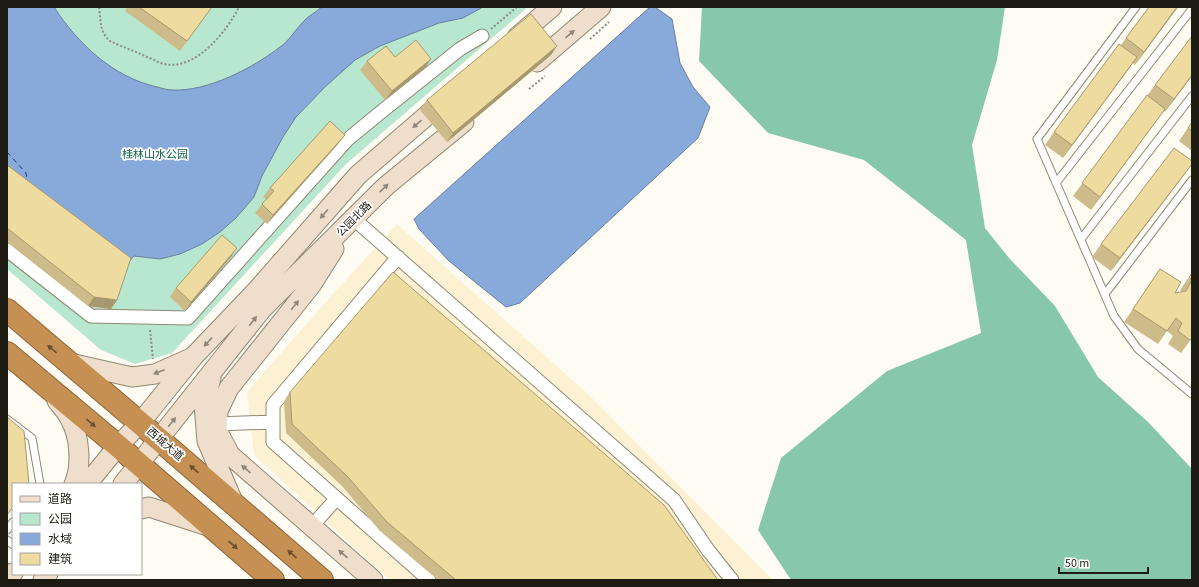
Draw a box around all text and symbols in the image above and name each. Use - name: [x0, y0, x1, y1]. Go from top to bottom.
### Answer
- one-way arrow: [565, 29, 576, 38]
- one-way arrow: [412, 119, 422, 129]
- park label: 桂林山水公园: [122, 147, 188, 162]
- one-way arrow: [379, 184, 389, 193]
- street label: 公园北路: [333, 198, 375, 240]
- one-way arrow: [319, 209, 328, 219]
- one-way arrow: [291, 299, 300, 310]
- one-way arrow: [249, 315, 258, 326]
- one-way arrow: [204, 337, 213, 347]
- one-way arrow: [47, 344, 58, 353]
- one-way arrow: [152, 370, 164, 376]
- one-way arrow: [168, 417, 177, 428]
- one-way arrow: [85, 418, 96, 427]
- street label: 西城大道: [143, 424, 187, 464]
- one-way arrow: [240, 464, 251, 473]
- one-way arrow: [189, 465, 199, 474]
- legend: [12, 483, 142, 575]
- text: 道路: [48, 491, 72, 508]
- text: 公园: [48, 511, 72, 528]
- text: 水域: [48, 531, 72, 548]
- one-way arrow: [227, 540, 238, 549]
- scale bar: [1059, 549, 1148, 575]
- one-way arrow: [287, 550, 297, 559]
- one-way arrow: [338, 550, 349, 559]
- text: 建筑: [48, 551, 72, 568]
- text: 50 m: [1065, 555, 1089, 572]

